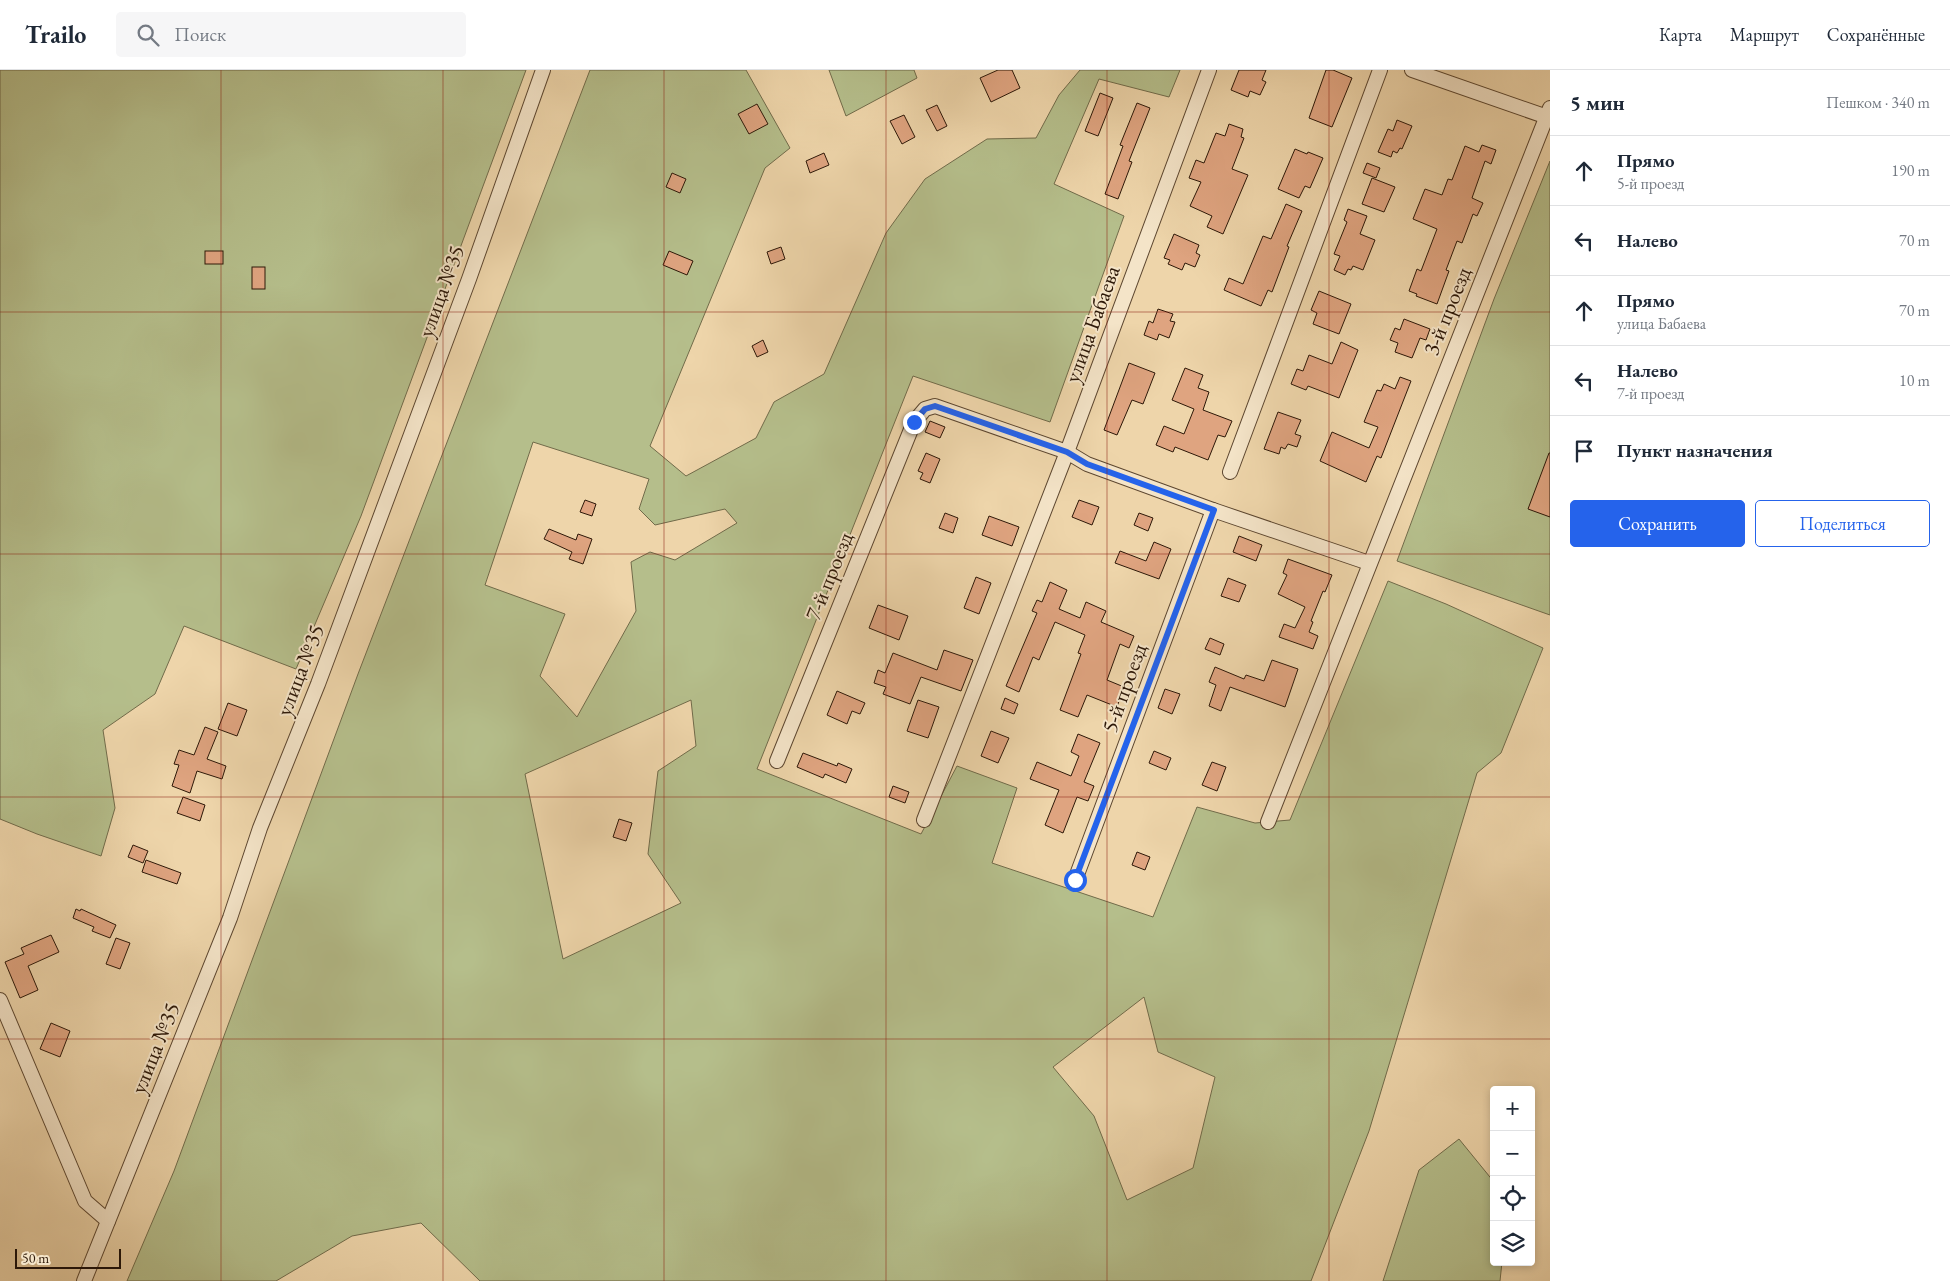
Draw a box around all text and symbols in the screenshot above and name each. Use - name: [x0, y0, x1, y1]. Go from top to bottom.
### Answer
- search box: [116, 12, 466, 57]
- text: Trailo: [25, 19, 86, 50]
- icon: search: [134, 21, 162, 49]
- text: Поиск: [174, 22, 226, 47]
- text: Карта: [1659, 23, 1702, 46]
- text: Маршрут: [1730, 23, 1799, 46]
- text: Сохранённые: [1827, 23, 1925, 46]
- text: 5 мин: [1570, 89, 1625, 116]
- text: Пешком · 340 m: [1826, 92, 1930, 113]
- text: Прямо: [1617, 148, 1675, 173]
- icon: ahead: [1570, 157, 1598, 185]
- text: 190 m: [1891, 160, 1930, 181]
- text: 5-й проезд: [1617, 173, 1684, 194]
- icon: left: [1570, 227, 1598, 255]
- text: Налево: [1617, 228, 1678, 253]
- text: 70 m: [1899, 230, 1930, 251]
- street label: улица №35: [411, 241, 471, 341]
- street label: улица Бабаева: [1057, 261, 1127, 387]
- street label: 3-й проезд: [1416, 263, 1478, 359]
- text: Прямо: [1617, 288, 1675, 313]
- icon: ahead: [1570, 297, 1598, 325]
- text: 70 m: [1899, 300, 1930, 321]
- text: улица Бабаева: [1617, 313, 1706, 334]
- text: Налево: [1617, 358, 1678, 383]
- icon: left: [1570, 367, 1598, 395]
- text: 10 m: [1899, 370, 1930, 391]
- text: 7-й проезд: [1617, 383, 1684, 404]
- route end: [903, 411, 926, 434]
- icon: arrive: [1570, 437, 1598, 465]
- text: Пункт назначения: [1617, 438, 1773, 463]
- button: Сохранить: [1570, 500, 1745, 547]
- button: Поделиться: [1755, 500, 1930, 547]
- street label: 7-й проезд: [798, 528, 860, 624]
- street label: улица №35: [269, 620, 331, 720]
- street label: 5-й проезд: [1095, 640, 1153, 736]
- route start: [1064, 869, 1087, 892]
- street label: улица №35: [124, 998, 186, 1098]
- map controls: [1490, 1086, 1535, 1266]
- button: +: [1490, 1086, 1535, 1131]
- button: −: [1490, 1131, 1535, 1176]
- button: locate: [1490, 1176, 1535, 1221]
- button: layers: [1490, 1221, 1535, 1266]
- scale bar: [15, 1246, 121, 1269]
- text: 50 m: [22, 1249, 49, 1267]

